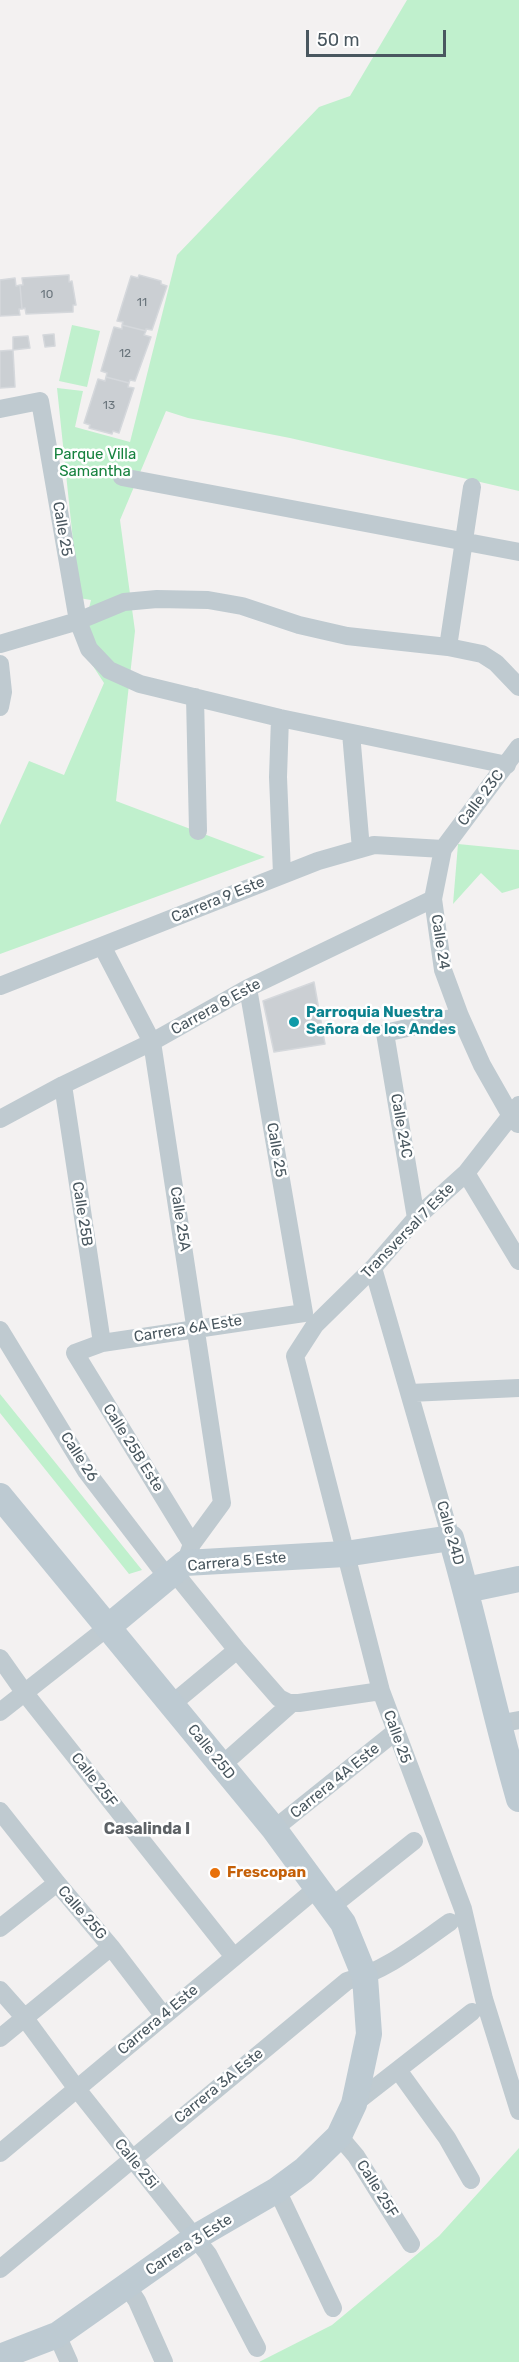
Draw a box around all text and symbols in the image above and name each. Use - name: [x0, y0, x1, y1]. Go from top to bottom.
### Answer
- scale bar: [309, 18, 448, 56]
- text: 50 m: [317, 29, 360, 51]
- house number: 10: [41, 288, 53, 302]
- house number: 11: [137, 296, 147, 310]
- house number: 12: [119, 347, 131, 361]
- house number: 13: [103, 399, 115, 413]
- park label: Parque Villa Samantha: [54, 446, 136, 481]
- street label: Calle 25: [48, 500, 76, 558]
- street label: Calle 23C: [454, 766, 508, 830]
- street label: Carrera 9 Este: [169, 873, 267, 927]
- street label: Calle 24: [427, 913, 453, 971]
- street label: Carrera 8 Este: [168, 975, 264, 1039]
- place label: Parroquia Nuestra Señora de los Andes: [306, 1004, 456, 1039]
- marker: Parroquia Nuestra Señora de los Andes: [287, 1015, 301, 1029]
- street label: Calle 24C: [386, 1092, 416, 1160]
- street label: Calle 25: [262, 1121, 290, 1179]
- street label: Calle 25B: [68, 1180, 96, 1248]
- street label: Transversal 7 Este: [358, 1180, 458, 1282]
- street label: Calle 25A: [166, 1185, 194, 1253]
- street label: Carrera 6A Este: [133, 1312, 243, 1346]
- street label: Calle 25B Este: [99, 1401, 167, 1495]
- street label: Calle 26: [56, 1429, 102, 1485]
- street label: Calle 24D: [432, 1499, 468, 1567]
- street label: Carrera 5 Este: [187, 1549, 287, 1575]
- street label: Calle 25: [379, 1708, 415, 1766]
- street label: Calle 25D: [183, 1721, 239, 1783]
- street label: Carrera 4A Este: [287, 1740, 383, 1822]
- street label: Calle 25F: [67, 1749, 121, 1811]
- district label: Casalinda I: [104, 1819, 190, 1839]
- place label: Frescopan: [227, 1864, 306, 1882]
- marker: Frescopan: [208, 1866, 222, 1880]
- street label: Calle 25G: [54, 1882, 110, 1944]
- street label: Carrera 4 Este: [114, 1981, 202, 2059]
- street label: Carrera 3A Este: [171, 2045, 267, 2127]
- street label: Calle 25i: [110, 2135, 162, 2193]
- street label: Calle 25F: [352, 2157, 402, 2221]
- street label: Carrera 3 Este: [143, 2210, 235, 2280]

